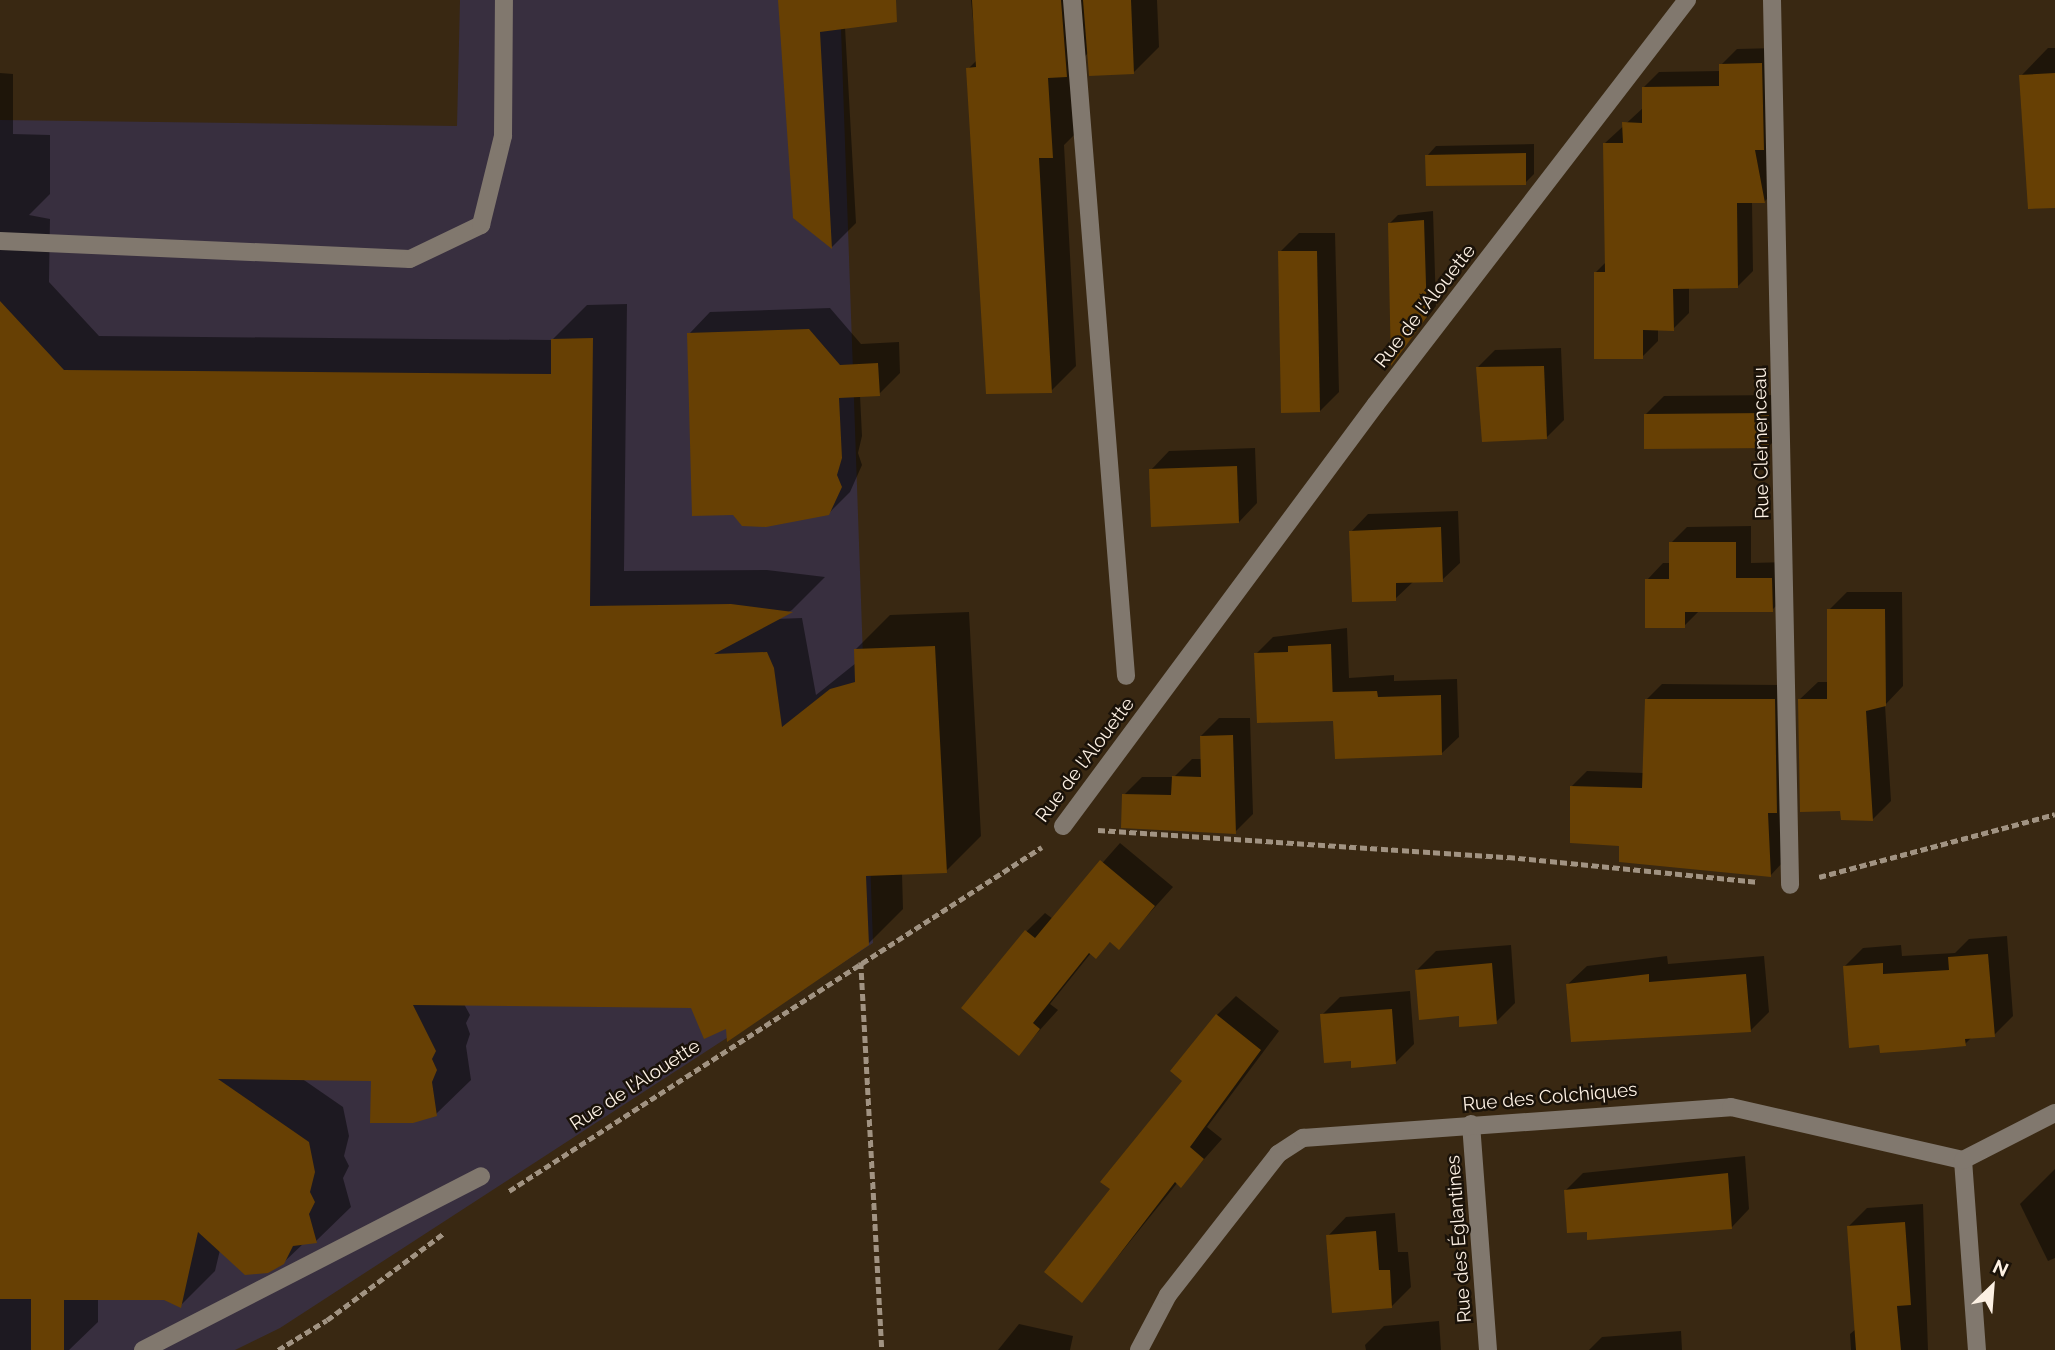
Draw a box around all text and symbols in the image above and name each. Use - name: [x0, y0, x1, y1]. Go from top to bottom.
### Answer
- street label: Rue de l'Alouette: [1370, 240, 1480, 372]
- street label: Rue Clemenceau: [1748, 367, 1774, 519]
- street label: Rue de l'Alouette: [1031, 693, 1139, 827]
- street label: Rue de l'Alouette: [566, 1035, 704, 1135]
- street label: Rue des Colchiques: [1462, 1078, 1638, 1116]
- street label: Rue des Églantines: [1442, 1154, 1476, 1324]
- north arrow: [1957, 1252, 2027, 1322]
- text: N: [1990, 1255, 2012, 1281]

